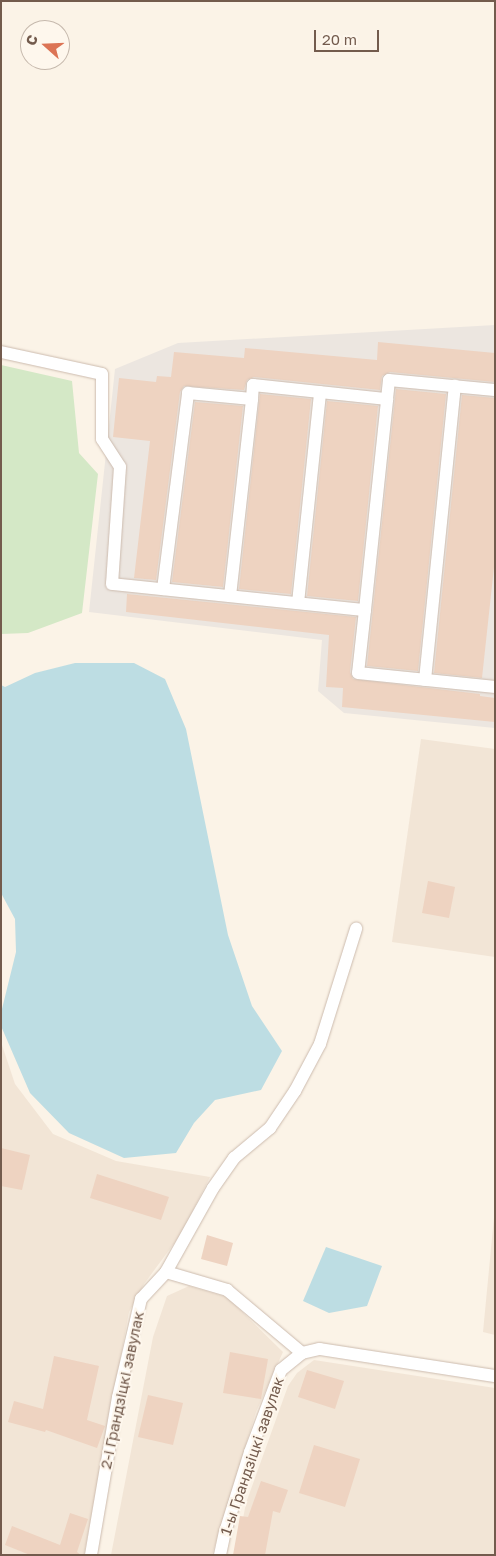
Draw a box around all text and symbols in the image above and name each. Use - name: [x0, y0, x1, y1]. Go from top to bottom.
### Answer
- north arrow: [20, 20, 70, 70]
- scale bar: [316, 20, 381, 52]
- text: 20 m: [322, 30, 357, 48]
- text: С: [22, 32, 41, 48]
- street label: 2-і Грандзіцкі завулак: [96, 1309, 148, 1471]
- street label: 1-ы Грандзіцкі завулак: [216, 1374, 288, 1538]

